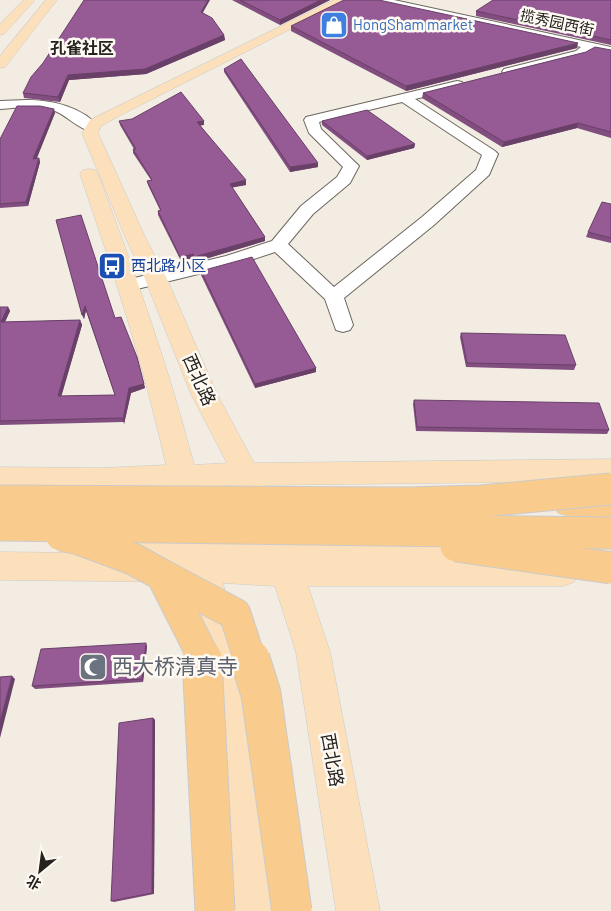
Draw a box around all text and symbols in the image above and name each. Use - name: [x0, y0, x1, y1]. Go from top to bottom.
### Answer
- street label: 揽秀园西街: [519, 5, 596, 39]
- shop icon: HongSham market: [319, 10, 349, 40]
- place label: HongSham market: [353, 15, 473, 33]
- district label: 孔雀社区: [50, 38, 114, 57]
- bus stop icon: 西北路小区: [97, 251, 127, 281]
- place label: 西北路小区: [131, 256, 206, 274]
- street label: 西北路: [179, 350, 221, 409]
- mosque icon: 西大桥清真寺: [78, 652, 108, 682]
- place label: 西大桥清真寺: [112, 653, 238, 678]
- street label: 西北路: [317, 731, 349, 788]
- north arrow: [15, 846, 65, 896]
- text: 北: [23, 872, 44, 894]

